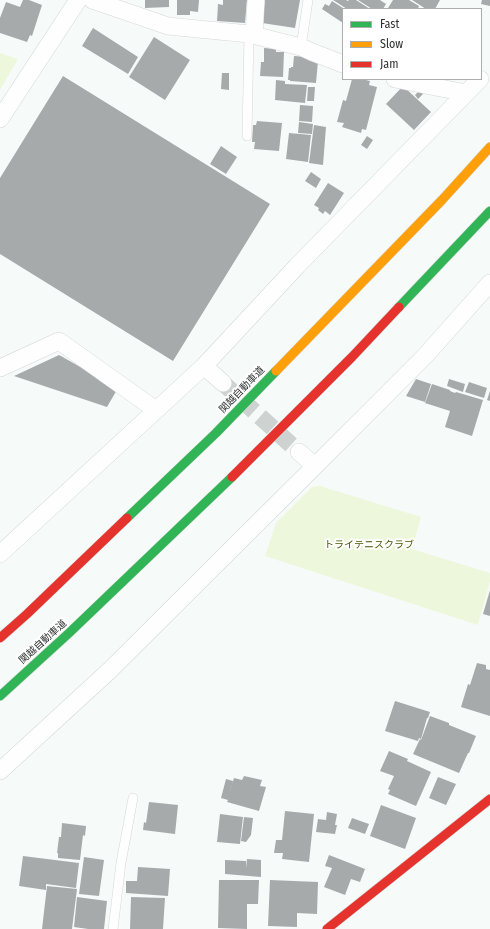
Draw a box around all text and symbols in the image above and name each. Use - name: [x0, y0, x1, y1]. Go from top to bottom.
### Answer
- legend: [342, 8, 482, 80]
- text: Fast: [380, 17, 399, 31]
- text: Slow: [380, 37, 403, 51]
- text: Jam: [380, 57, 398, 71]
- street label: 関越自動車道: [217, 364, 267, 416]
- park label: トライテニスクラブ: [324, 539, 414, 551]
- street label: 関越自動車道: [17, 617, 69, 667]

